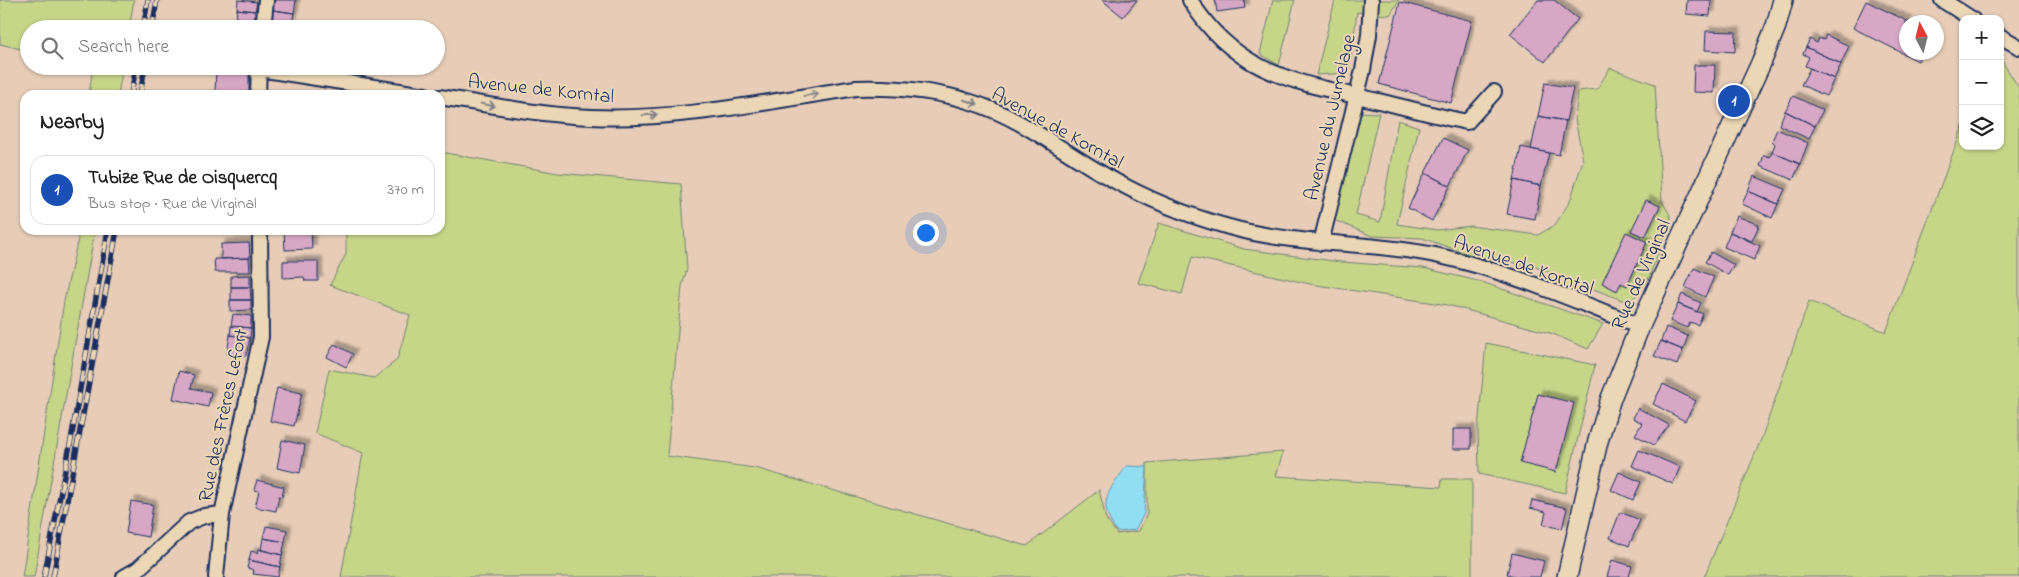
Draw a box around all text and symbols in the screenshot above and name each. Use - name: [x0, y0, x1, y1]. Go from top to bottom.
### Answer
- north arrow: [1899, 15, 1944, 60]
- map controls: [1959, 15, 2004, 150]
- button: +: [1959, 15, 2004, 60]
- search box: [20, 20, 445, 75]
- street label: Avenue du Jumelage: [1298, 31, 1366, 204]
- icon: search: [38, 34, 66, 62]
- text: Search here: [78, 34, 169, 61]
- button: −: [1959, 60, 2004, 105]
- street label: Avenue de Korntal: [466, 68, 615, 113]
- street label: Avenue de Korntal: [985, 81, 1128, 178]
- pin: 1: [1718, 82, 1750, 120]
- one-way arrow: [803, 89, 819, 99]
- one-way arrow: [963, 98, 979, 108]
- one-way arrow: [480, 101, 496, 111]
- button: layers: [1959, 105, 2004, 150]
- text: Nearby: [40, 108, 104, 138]
- one-way arrow: [642, 111, 658, 120]
- text: Tubize Rue de Oisquercq: [88, 165, 277, 192]
- text: 1: [54, 178, 60, 202]
- text: 370 m: [387, 178, 424, 202]
- text: Bus stop · Rue de Virginal: [88, 192, 257, 216]
- street label: Rue de Virginal: [1605, 215, 1681, 335]
- your location: [913, 220, 939, 246]
- street label: Avenue de Korntal: [1449, 229, 1597, 304]
- street label: Rue des Frères Lefort: [192, 326, 257, 505]

